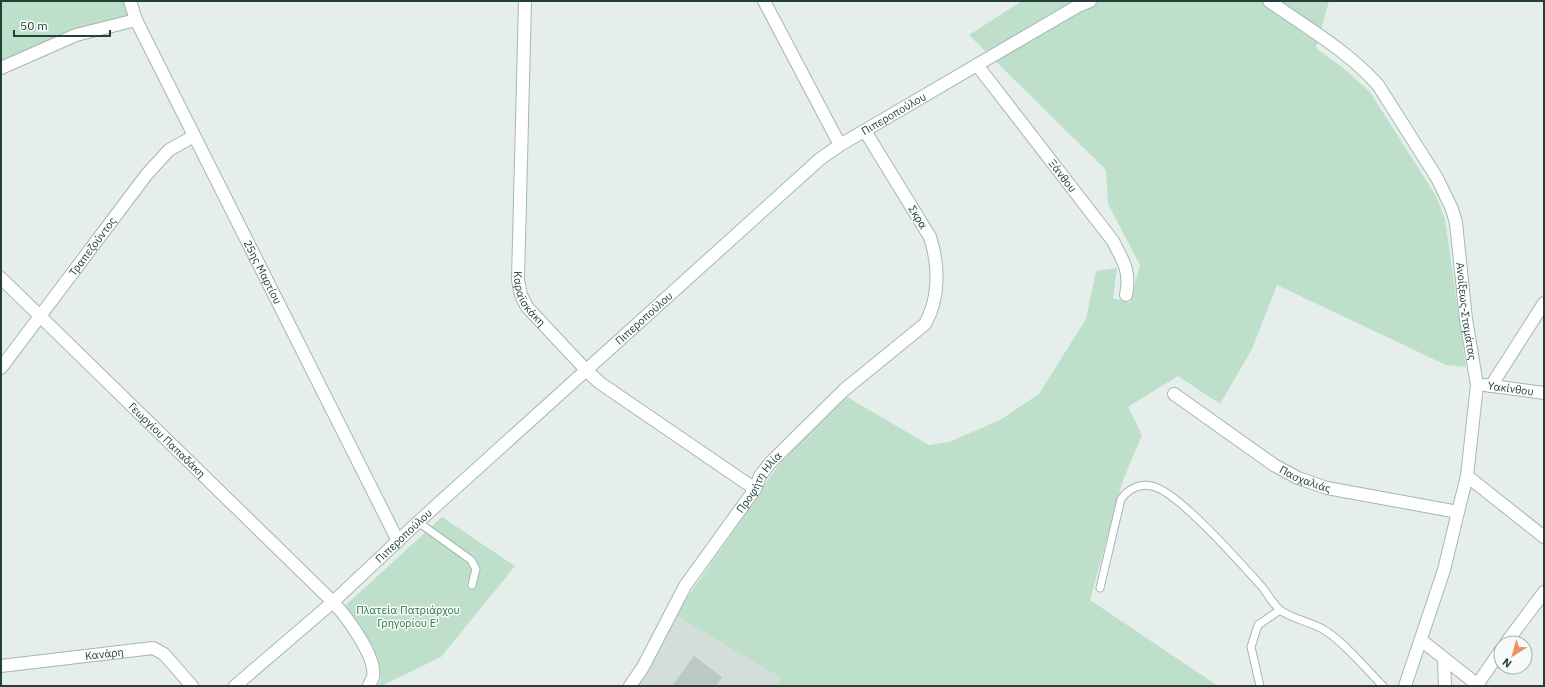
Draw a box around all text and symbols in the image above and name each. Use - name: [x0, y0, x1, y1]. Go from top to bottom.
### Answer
- scale bar: [14, 12, 110, 38]
- text: 50 m: [20, 18, 48, 33]
- street label: Πιπεροπούλου: [859, 89, 929, 138]
- street label: Ξάνθου: [1046, 157, 1080, 195]
- street label: Σκρα: [905, 203, 931, 231]
- street label: Τραπεζούντος: [66, 214, 119, 279]
- street label: 25ης Μαρτίου: [241, 237, 285, 307]
- street label: Ανοίξεως-Σταμάτας: [1453, 262, 1480, 361]
- street label: Καραϊσκάκη: [511, 271, 548, 329]
- street label: Πιπεροπούλου: [612, 289, 675, 348]
- street label: Υακίνθου: [1487, 378, 1535, 399]
- street label: Γεωργίου Παπαδάκη: [126, 399, 208, 481]
- street label: Προφήτη Ηλία: [733, 448, 785, 516]
- street label: Πασχαλιάς: [1277, 462, 1332, 496]
- street label: Πιπεροπούλου: [372, 506, 435, 566]
- park label: Πλατεία Πατριάρχου Γρηγορίου Ε': [356, 603, 460, 630]
- north arrow: [1493, 635, 1533, 675]
- street label: Κανάρη: [84, 645, 124, 663]
- text: N: [1500, 655, 1514, 671]

